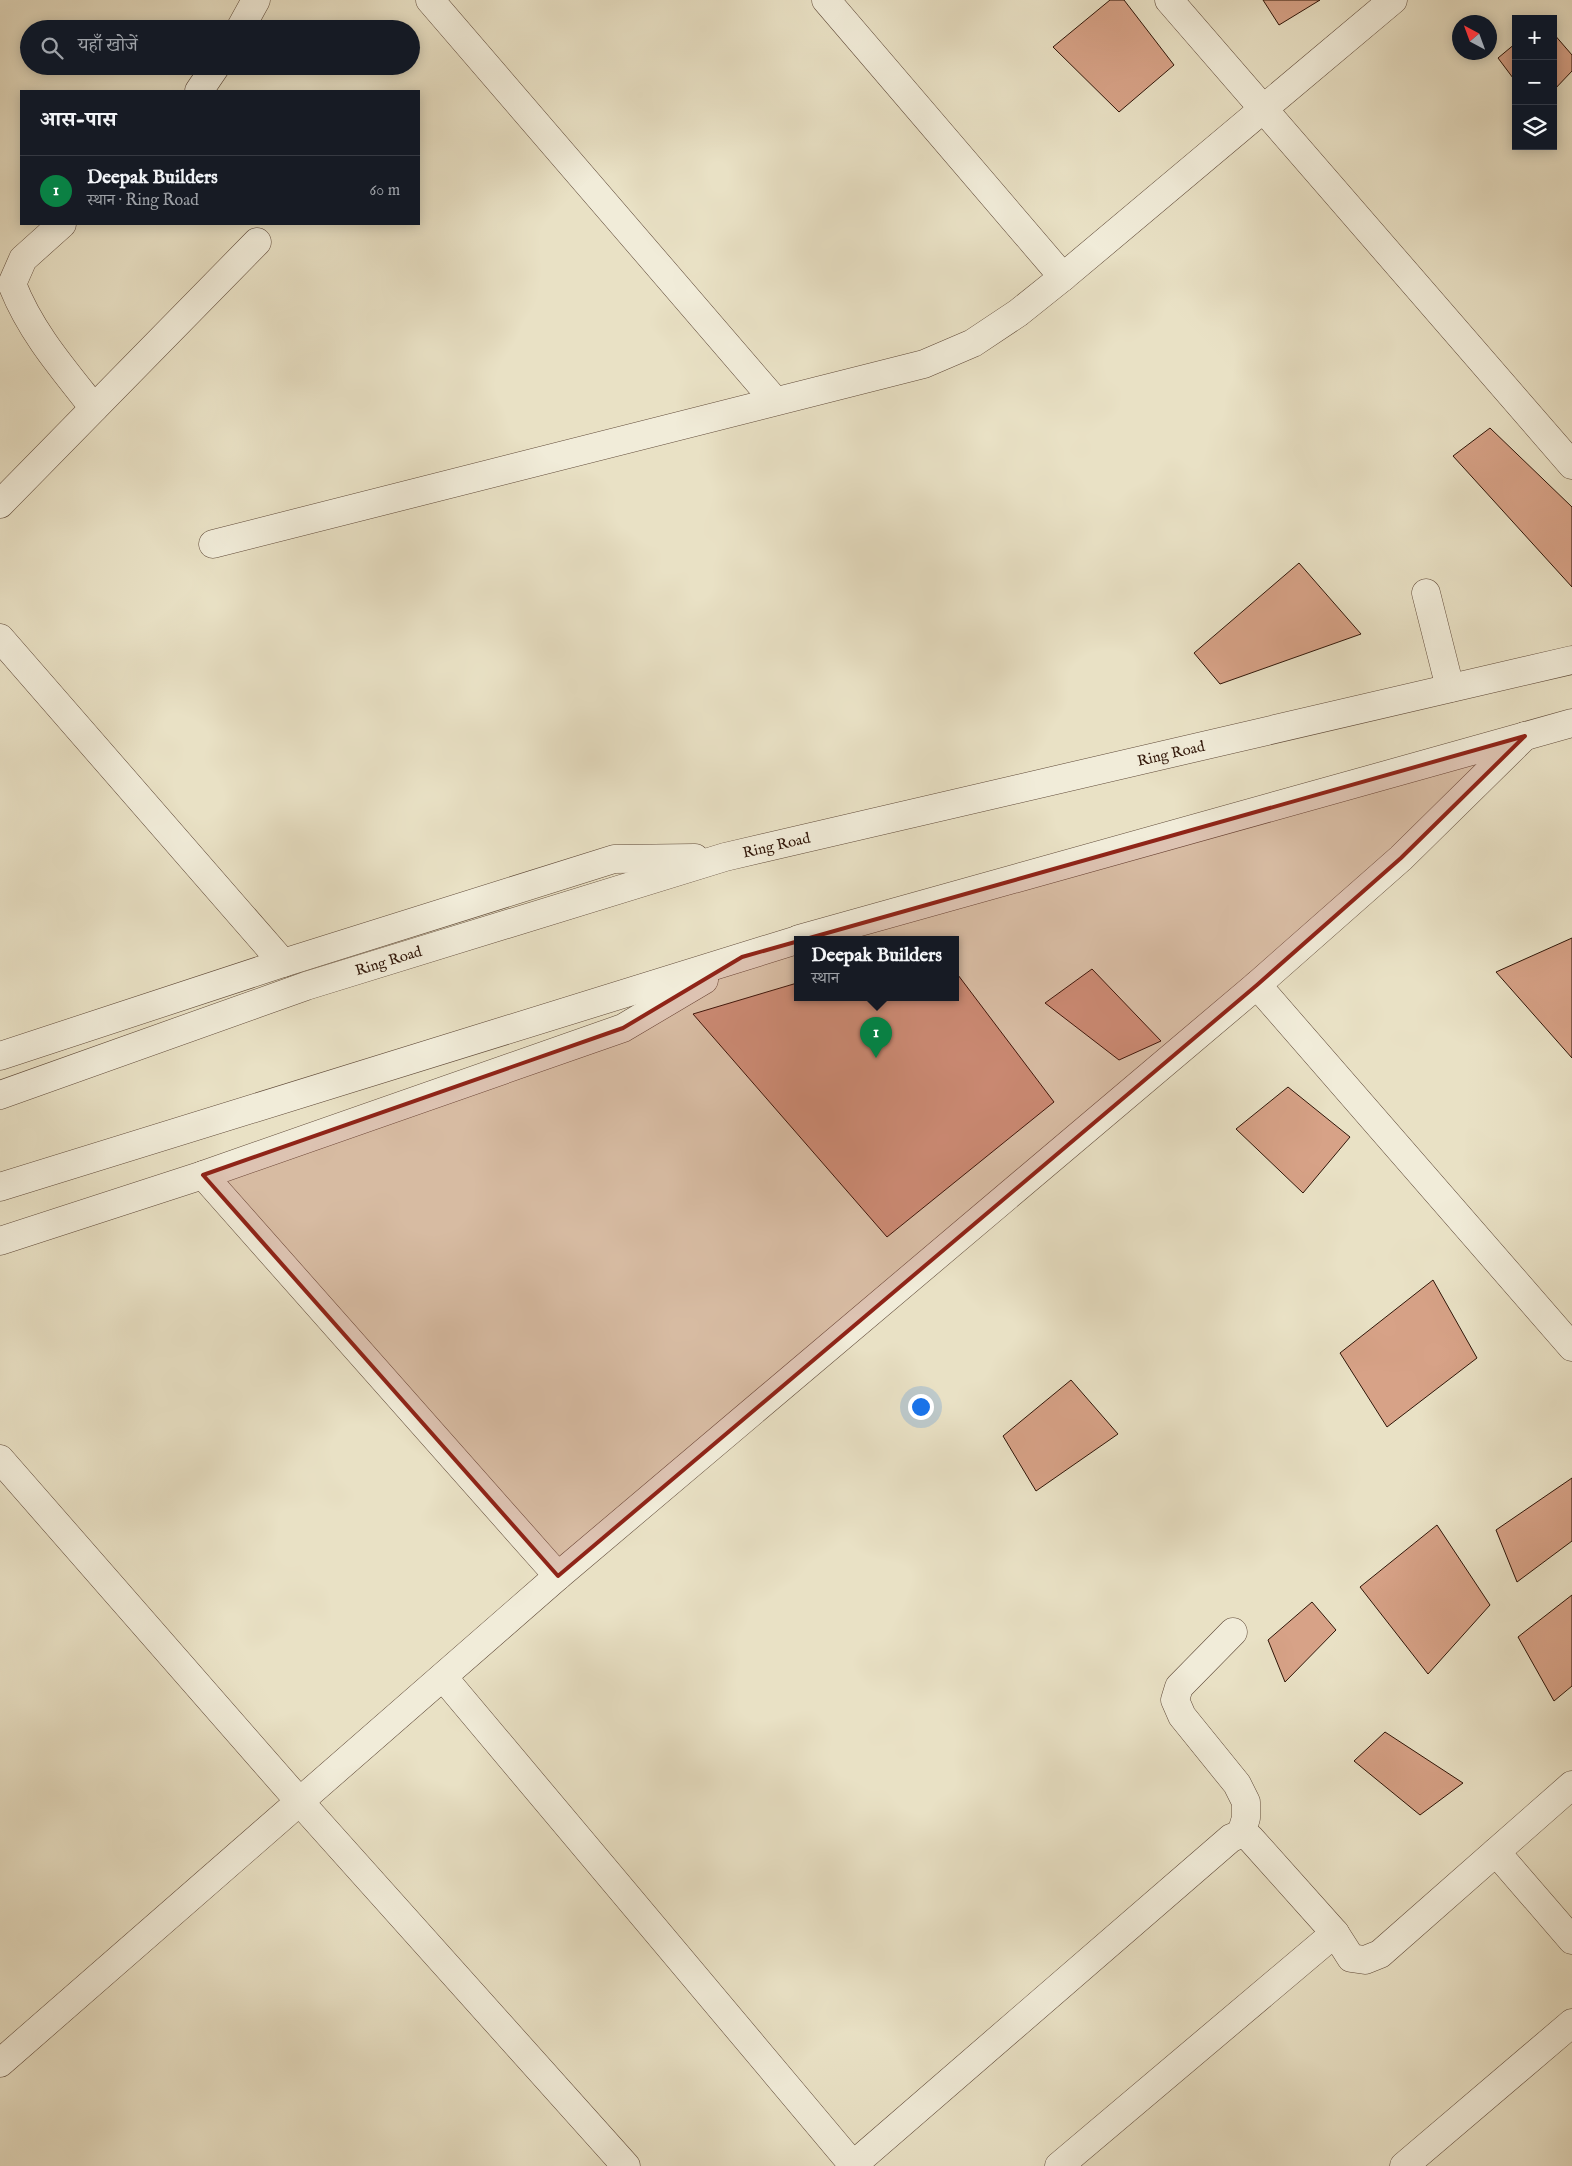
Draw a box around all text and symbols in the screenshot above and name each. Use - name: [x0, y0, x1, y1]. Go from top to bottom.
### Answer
- north arrow: [1452, 15, 1497, 60]
- map controls: [1512, 15, 1557, 150]
- button: +: [1512, 15, 1557, 60]
- search box: [20, 20, 420, 75]
- icon: search: [38, 34, 66, 62]
- text: यहाँ खोजें: [78, 34, 138, 58]
- button: −: [1512, 60, 1557, 105]
- button: layers: [1512, 105, 1557, 150]
- text: आस-पास: [40, 107, 117, 134]
- text: Deepak Builders: [87, 166, 218, 190]
- text: 1: [53, 181, 59, 201]
- text: 60 m: [370, 181, 400, 201]
- text: स्थान · Ring Road: [87, 191, 199, 211]
- street label: Ring Road: [1135, 737, 1208, 771]
- street label: Ring Road: [741, 828, 813, 863]
- popup: [794, 936, 959, 1001]
- street label: Ring Road: [353, 942, 425, 980]
- text: Deepak Builders: [811, 944, 942, 968]
- text: स्थान: [811, 969, 839, 989]
- pin: 1: [860, 1017, 892, 1058]
- your location: [908, 1394, 934, 1420]

